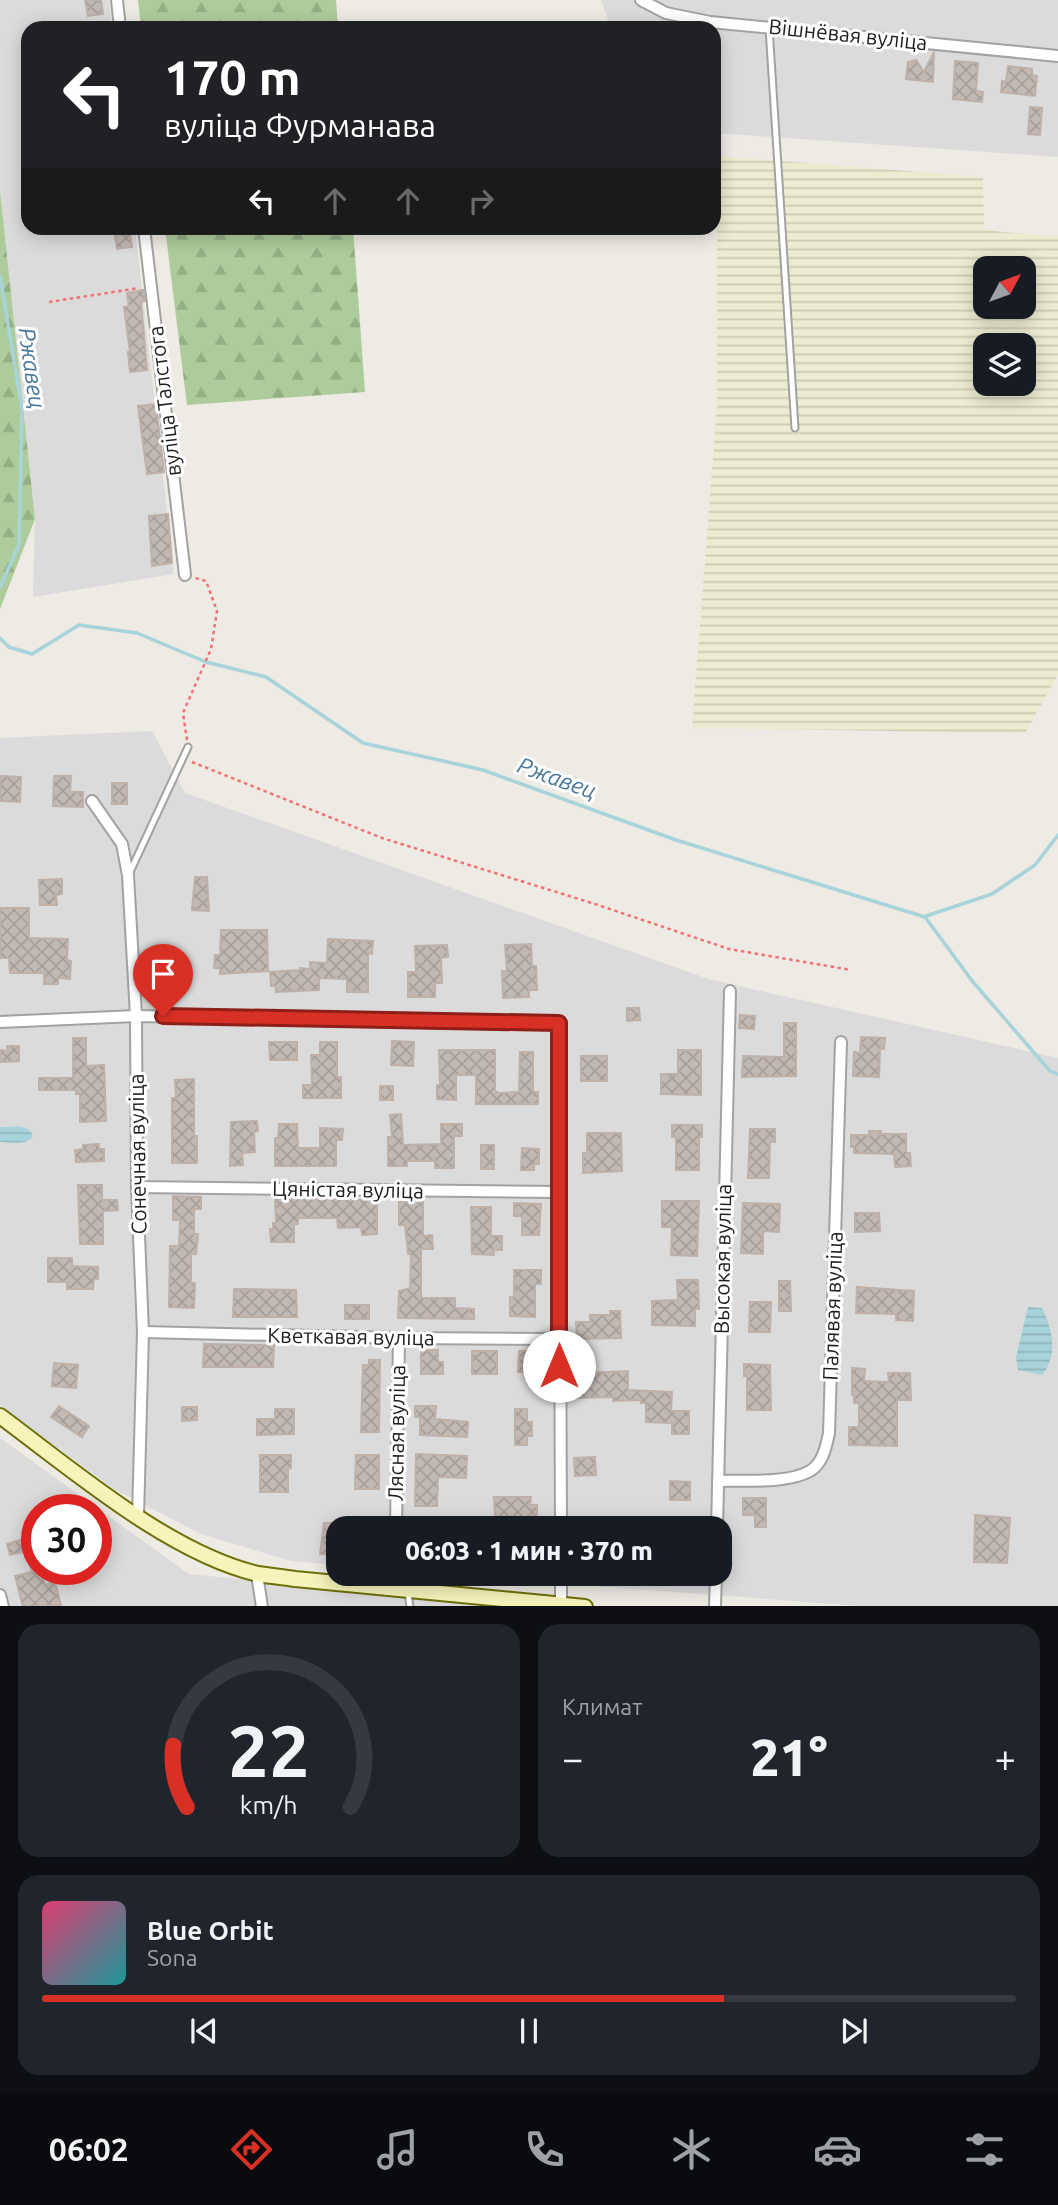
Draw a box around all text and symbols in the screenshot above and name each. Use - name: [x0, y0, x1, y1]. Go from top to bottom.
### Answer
- street label: Вішнёвая вуліца: [768, 14, 929, 54]
- icon: left: [49, 49, 140, 140]
- text: 170 m: [164, 49, 301, 104]
- text: вуліца Фурманава: [164, 107, 436, 143]
- icon: left: [243, 182, 281, 220]
- icon: ahead: [316, 182, 354, 220]
- icon: ahead: [389, 182, 427, 220]
- icon: right: [462, 182, 500, 220]
- north arrow: [973, 256, 1036, 318]
- map controls: [973, 256, 1036, 396]
- street label: вуліца Талстога: [143, 325, 185, 478]
- water label: Ржавец: [14, 326, 51, 410]
- button: layers: [973, 333, 1036, 396]
- water label: Ржавец: [514, 752, 600, 803]
- pin: [133, 944, 193, 1016]
- icon: arrive: [144, 955, 182, 993]
- street label: Сонечная вуліца: [124, 1073, 150, 1235]
- street label: Цяністая вуліца: [272, 1176, 424, 1202]
- street label: Высокая вуліца: [709, 1184, 735, 1334]
- street label: Палявая вуліца: [817, 1231, 847, 1381]
- street label: Кветкавая вуліца: [267, 1323, 435, 1349]
- position arrow: [522, 1329, 596, 1403]
- street label: Лясная вуліца: [383, 1365, 409, 1501]
- speed limit sign: 30: [21, 1494, 112, 1585]
- text: 06:03 · 1 мин · 370 m: [405, 1536, 653, 1565]
- text: Климат: [562, 1694, 642, 1719]
- text: 22: [228, 1709, 310, 1791]
- text: 21°: [750, 1728, 828, 1786]
- text: −: [562, 1737, 583, 1779]
- text: +: [995, 1737, 1016, 1779]
- text: km/h: [240, 1790, 298, 1818]
- text: Blue Orbit: [147, 1916, 274, 1945]
- text: Sona: [147, 1945, 197, 1970]
- icon: previous: [185, 2012, 223, 2050]
- icon: pause: [510, 2012, 548, 2050]
- icon: next: [835, 2012, 873, 2050]
- icon: directions: [227, 2125, 276, 2174]
- icon: music: [373, 2125, 422, 2174]
- icon: phone: [520, 2125, 569, 2174]
- icon: climate: [667, 2125, 716, 2174]
- icon: car: [813, 2125, 862, 2174]
- icon: filters: [960, 2125, 1009, 2174]
- text: 06:02: [49, 2131, 129, 2167]

